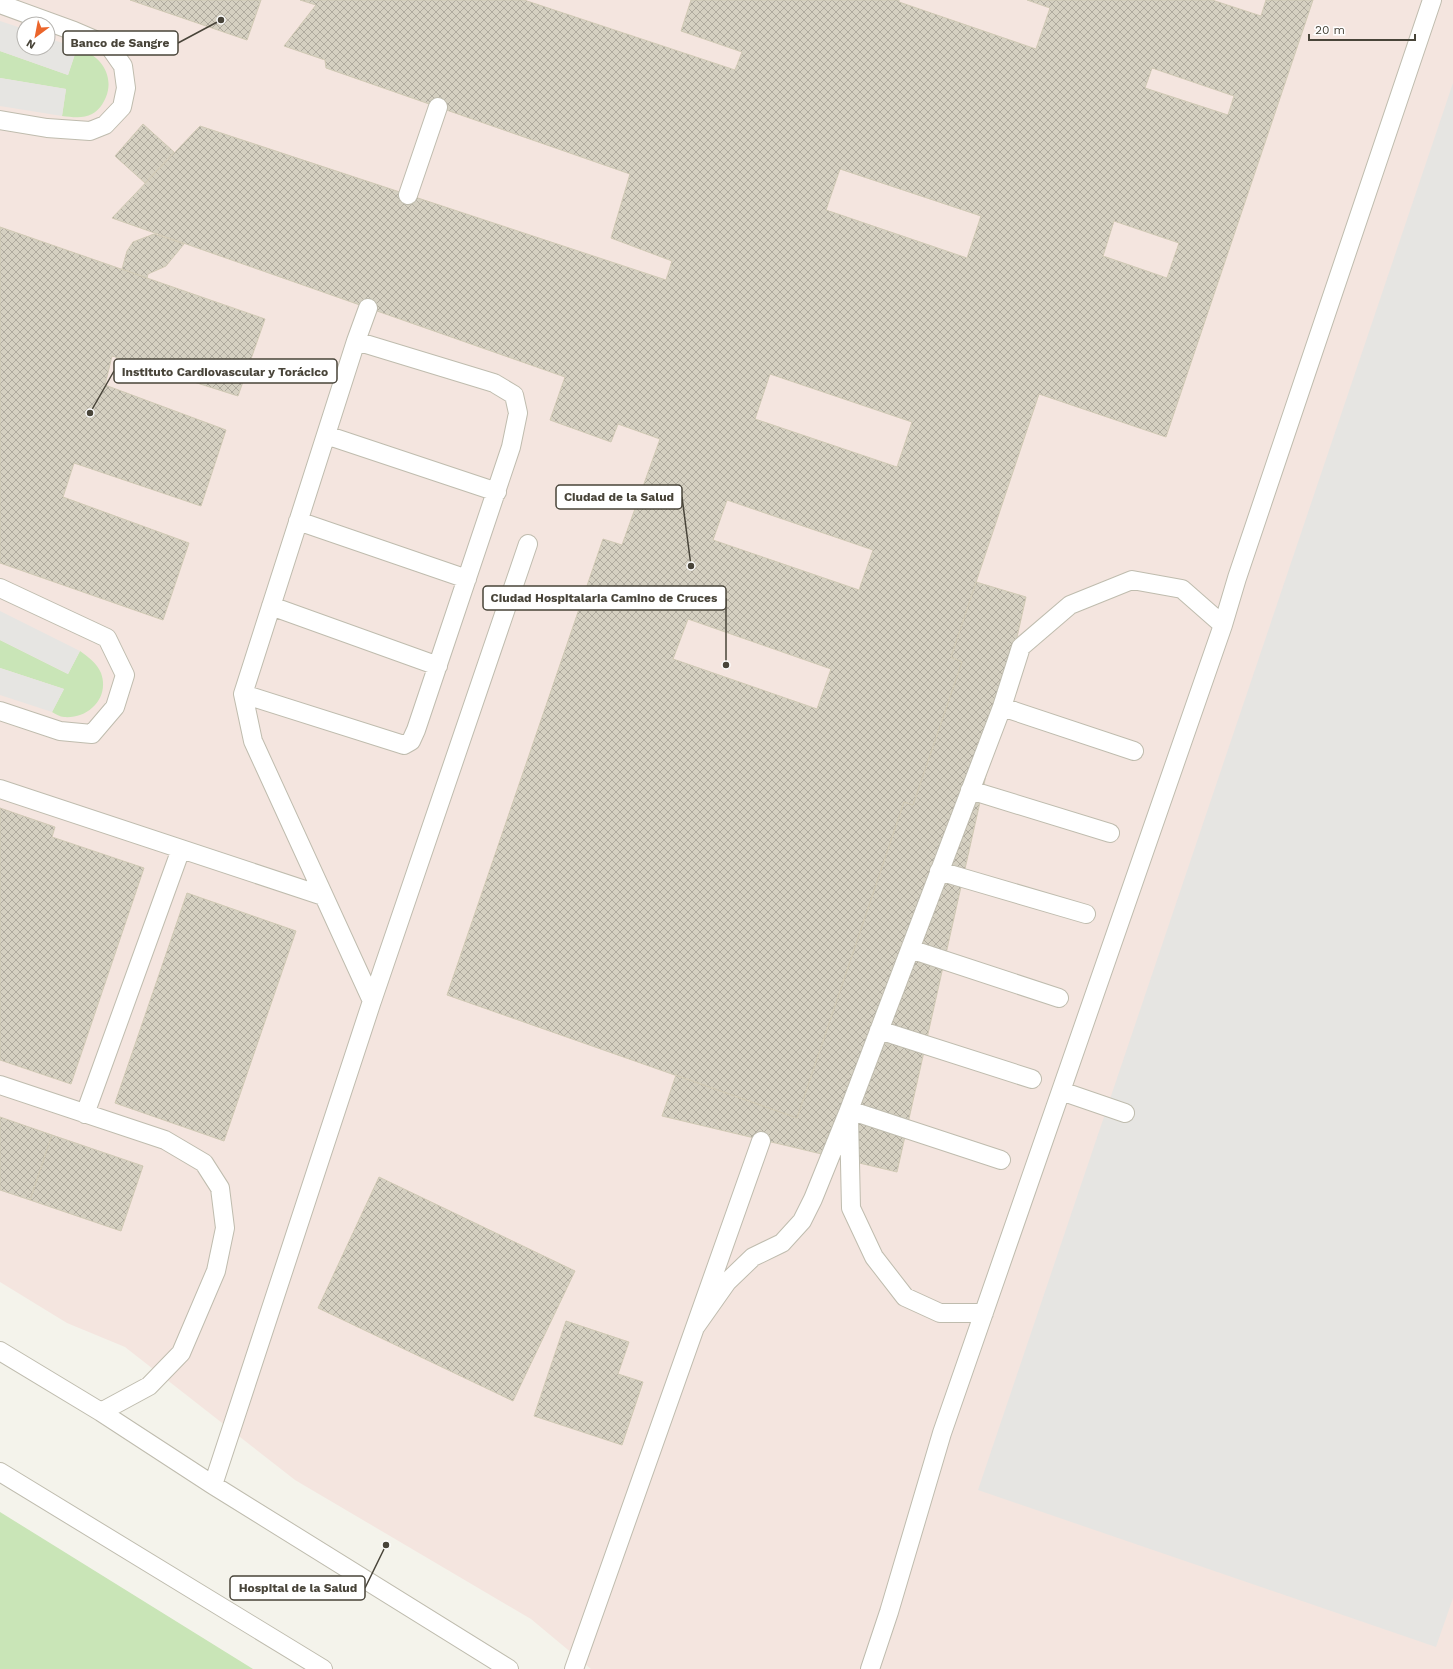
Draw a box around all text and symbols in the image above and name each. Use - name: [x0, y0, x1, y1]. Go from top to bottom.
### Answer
- north arrow: [16, 16, 56, 56]
- scale bar: [1309, 16, 1415, 42]
- text: 20 m: [1315, 23, 1345, 37]
- callout: Banco de Sangre: [63, 31, 178, 55]
- text: N: [24, 36, 38, 52]
- text: Banco de Sangre: [71, 36, 169, 50]
- callout: Instituto Cardiovascular y Torácico: [114, 359, 337, 383]
- text: Instituto Cardiovascular y Torácico: [122, 365, 328, 379]
- callout: Ciudad de la Salud: [556, 485, 682, 509]
- text: Ciudad de la Salud: [564, 490, 674, 504]
- callout: Ciudad Hospitalaria Camino de Cruces: [483, 586, 726, 610]
- text: Ciudad Hospitalaria Camino de Cruces: [491, 591, 718, 605]
- callout: Hospital de la Salud: [230, 1576, 365, 1600]
- text: Hospital de la Salud: [239, 1581, 357, 1595]

